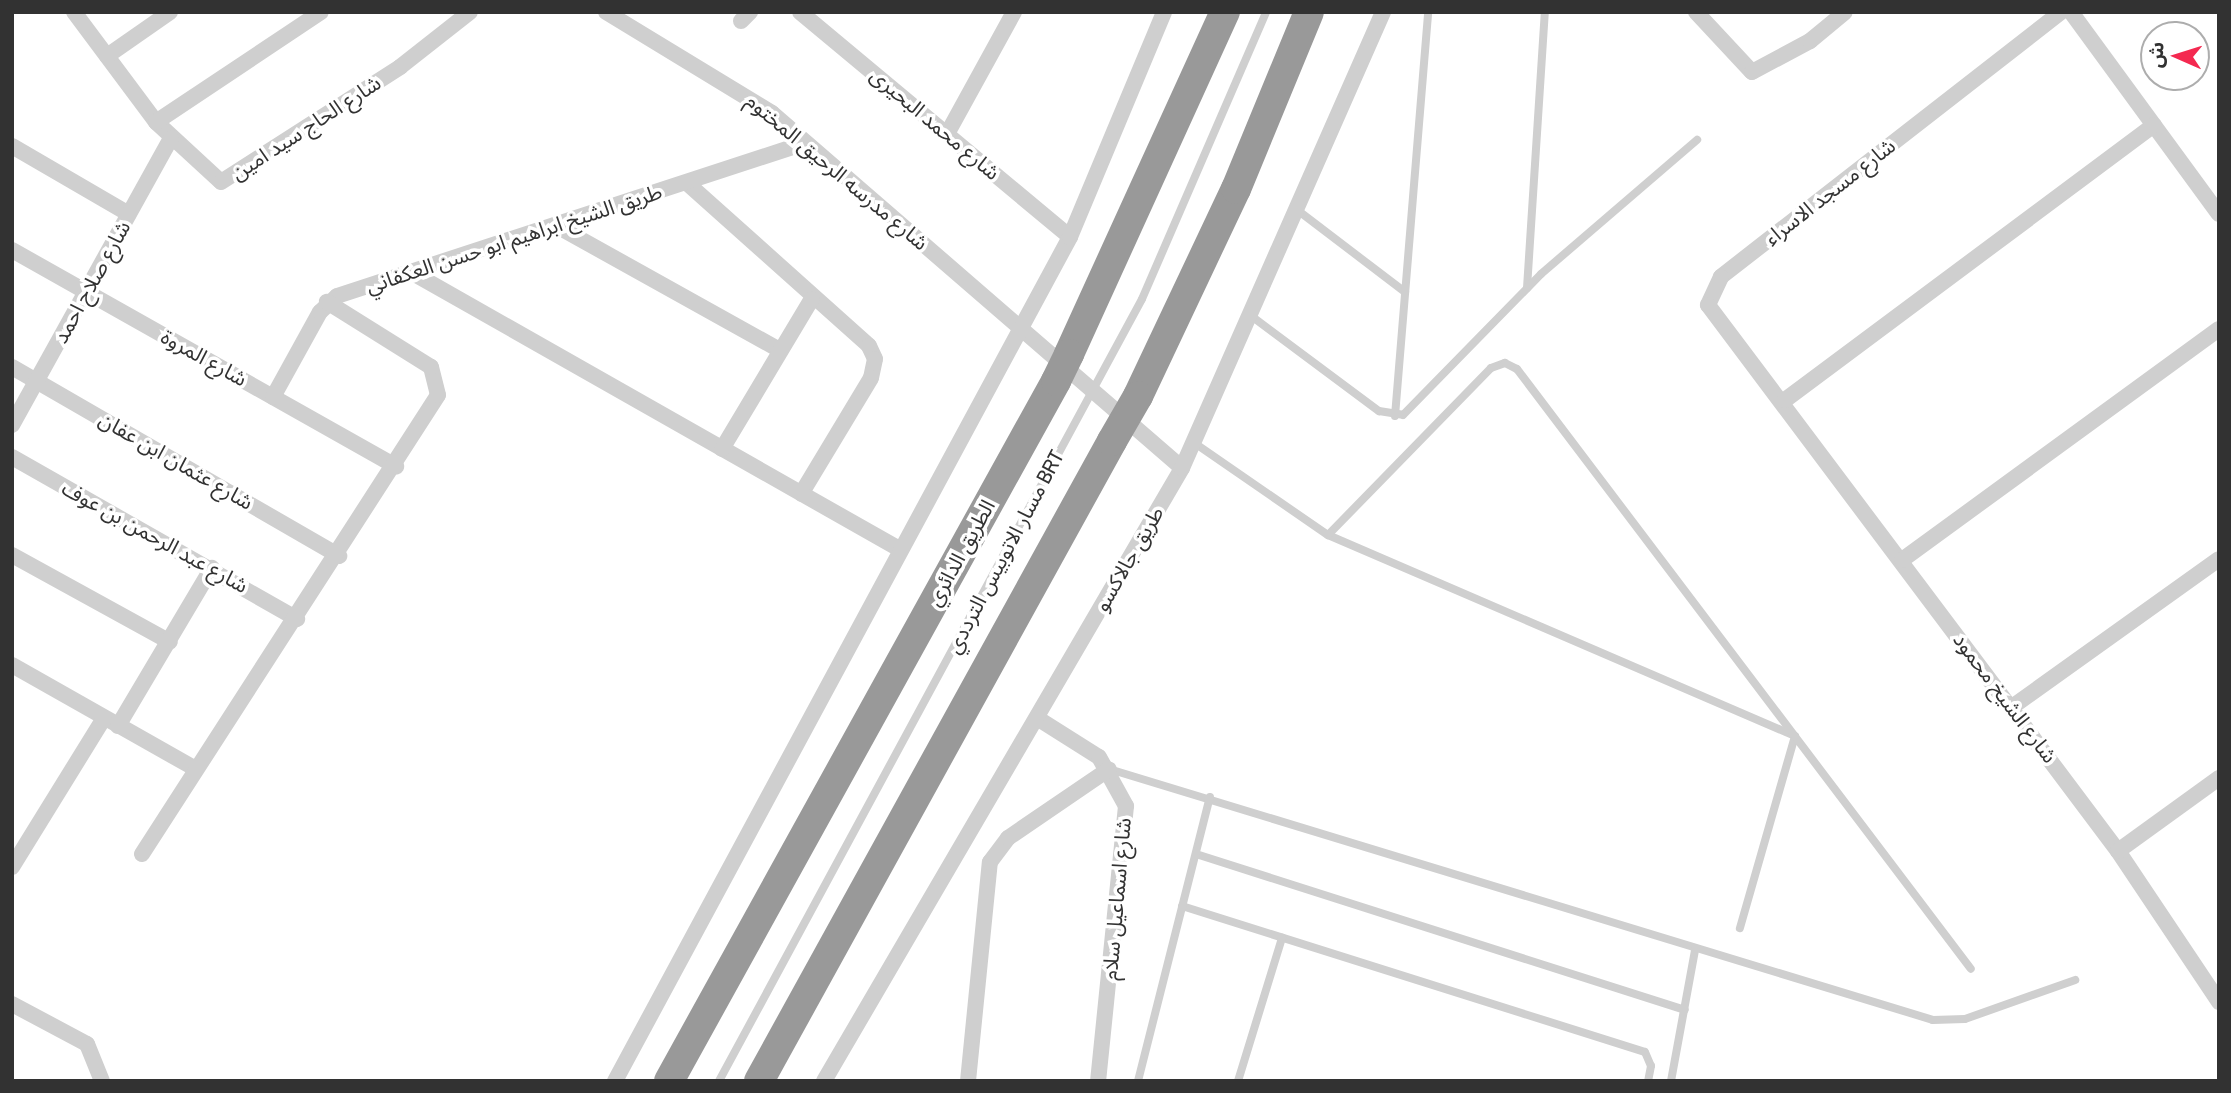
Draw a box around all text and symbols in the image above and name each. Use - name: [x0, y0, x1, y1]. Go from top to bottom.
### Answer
- north arrow: [2140, 21, 2210, 91]
- text: ش: [2142, 41, 2170, 69]
- street label: شارع محمد البحيرى: [865, 62, 1005, 186]
- street label: شارع الحاج سيد امين: [226, 70, 386, 186]
- street label: شارع مدرسه الرحيق المختوم: [741, 88, 933, 256]
- street label: شارع مسجد الاسراء: [1760, 133, 1900, 251]
- street label: طريق الشيخ ابراهيم ابو حسن العكفاني: [363, 179, 665, 299]
- street label: شارع صلاح احمد: [48, 216, 136, 348]
- street label: شارع المروة: [157, 324, 251, 392]
- street label: شارع عثمان ابن عفان: [94, 407, 258, 515]
- street label: مسار الاتوبيس الترددي BRT: [941, 446, 1069, 658]
- street label: شارع عبد الرحمن بن عوف: [58, 475, 252, 599]
- street label: الطريق الدائري: [921, 495, 1001, 611]
- street label: طريق جالاكسو: [1089, 502, 1169, 616]
- street label: شارع الشيخ محمود: [1948, 628, 2062, 768]
- street label: شارع اسماعيل سلام: [1097, 817, 1137, 981]

